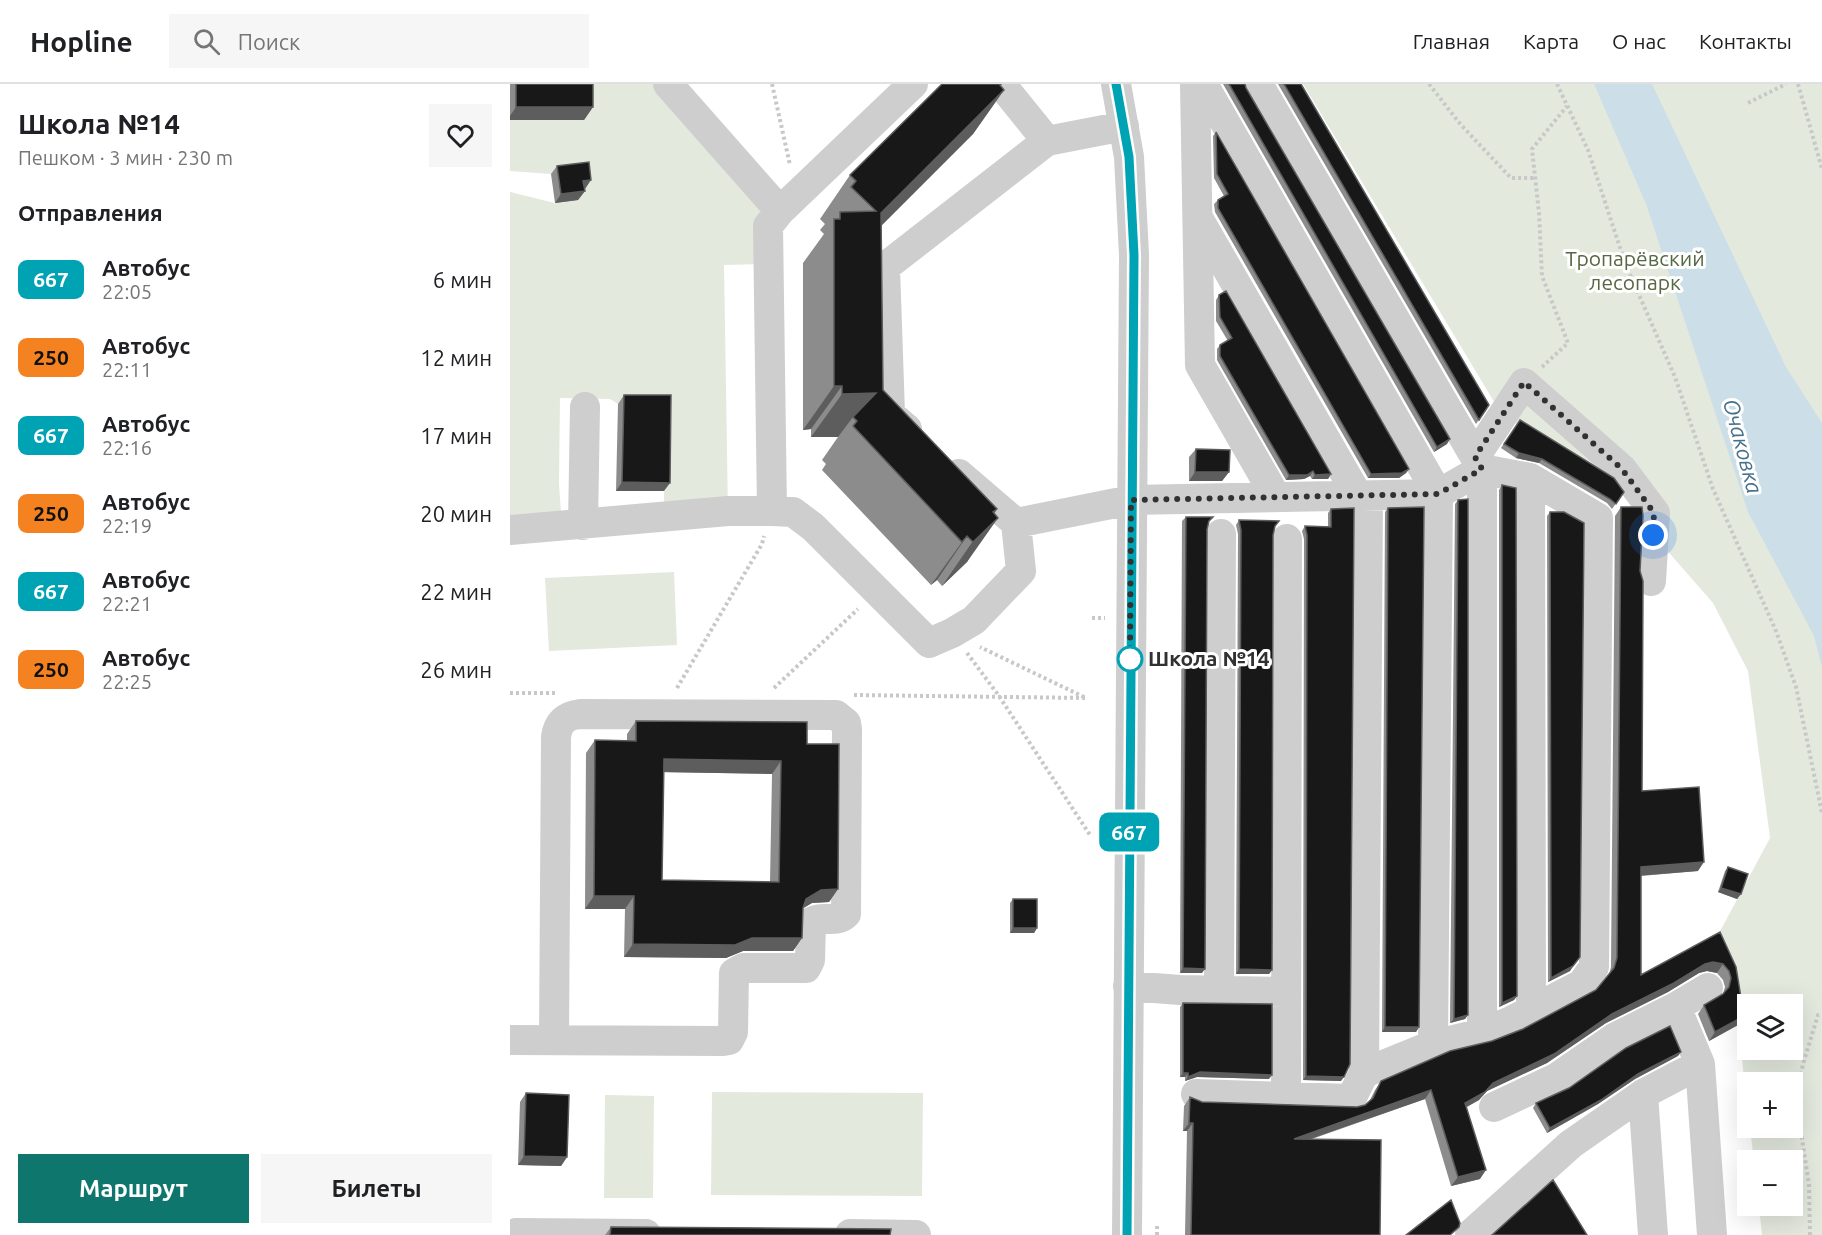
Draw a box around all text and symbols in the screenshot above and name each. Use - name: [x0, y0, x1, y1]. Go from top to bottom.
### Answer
- search box: [169, 14, 589, 68]
- icon: search: [190, 25, 223, 58]
- text: Hopline: [30, 26, 133, 57]
- text: Поиск: [238, 29, 300, 54]
- text: Главная: [1413, 29, 1490, 53]
- text: Карта: [1523, 29, 1579, 53]
- text: О нас: [1612, 29, 1666, 53]
- text: Контакты: [1699, 29, 1792, 53]
- button: heart: [429, 104, 492, 167]
- text: Школа №14: [18, 108, 180, 139]
- text: Пешком · 3 мин · 230 m: [18, 146, 233, 169]
- text: Отправления: [18, 200, 163, 225]
- park label: Тропарёвский лесопарк: [1565, 246, 1705, 294]
- text: Автобус: [102, 255, 190, 280]
- text: 667: [33, 267, 69, 291]
- text: 6 мин: [433, 267, 492, 292]
- text: 22:05: [102, 280, 152, 303]
- text: Автобус: [102, 333, 190, 358]
- text: 250: [33, 345, 69, 369]
- text: 12 мин: [420, 345, 492, 370]
- text: 22:11: [102, 358, 152, 381]
- water label: Очаковка: [1719, 396, 1768, 496]
- text: Автобус: [102, 411, 190, 436]
- text: 667: [33, 423, 69, 447]
- text: 17 мин: [420, 423, 492, 448]
- text: 22:16: [102, 436, 152, 459]
- text: Автобус: [102, 489, 190, 514]
- text: 250: [33, 501, 69, 525]
- text: 20 мин: [420, 501, 492, 526]
- text: 22:19: [102, 514, 152, 537]
- your location: [1638, 520, 1668, 550]
- text: Автобус: [102, 567, 190, 592]
- text: 667: [33, 579, 69, 603]
- text: 22 мин: [420, 579, 492, 604]
- text: 22:21: [102, 592, 152, 615]
- text: Автобус: [102, 645, 190, 670]
- marker: Школа №14: [1117, 646, 1143, 672]
- place label: Школа №14: [1148, 646, 1270, 670]
- text: 250: [33, 657, 69, 681]
- text: 26 мин: [420, 657, 492, 682]
- text: 22:25: [102, 670, 152, 693]
- line badge: 667: [1094, 812, 1164, 852]
- text: 667: [1111, 820, 1147, 844]
- map controls: [1737, 994, 1803, 1216]
- button: layers: [1737, 994, 1803, 1060]
- button: +: [1737, 1072, 1803, 1138]
- button: −: [1737, 1150, 1803, 1216]
- button: Маршрут: [18, 1154, 249, 1223]
- button: Билеты: [261, 1154, 492, 1223]

